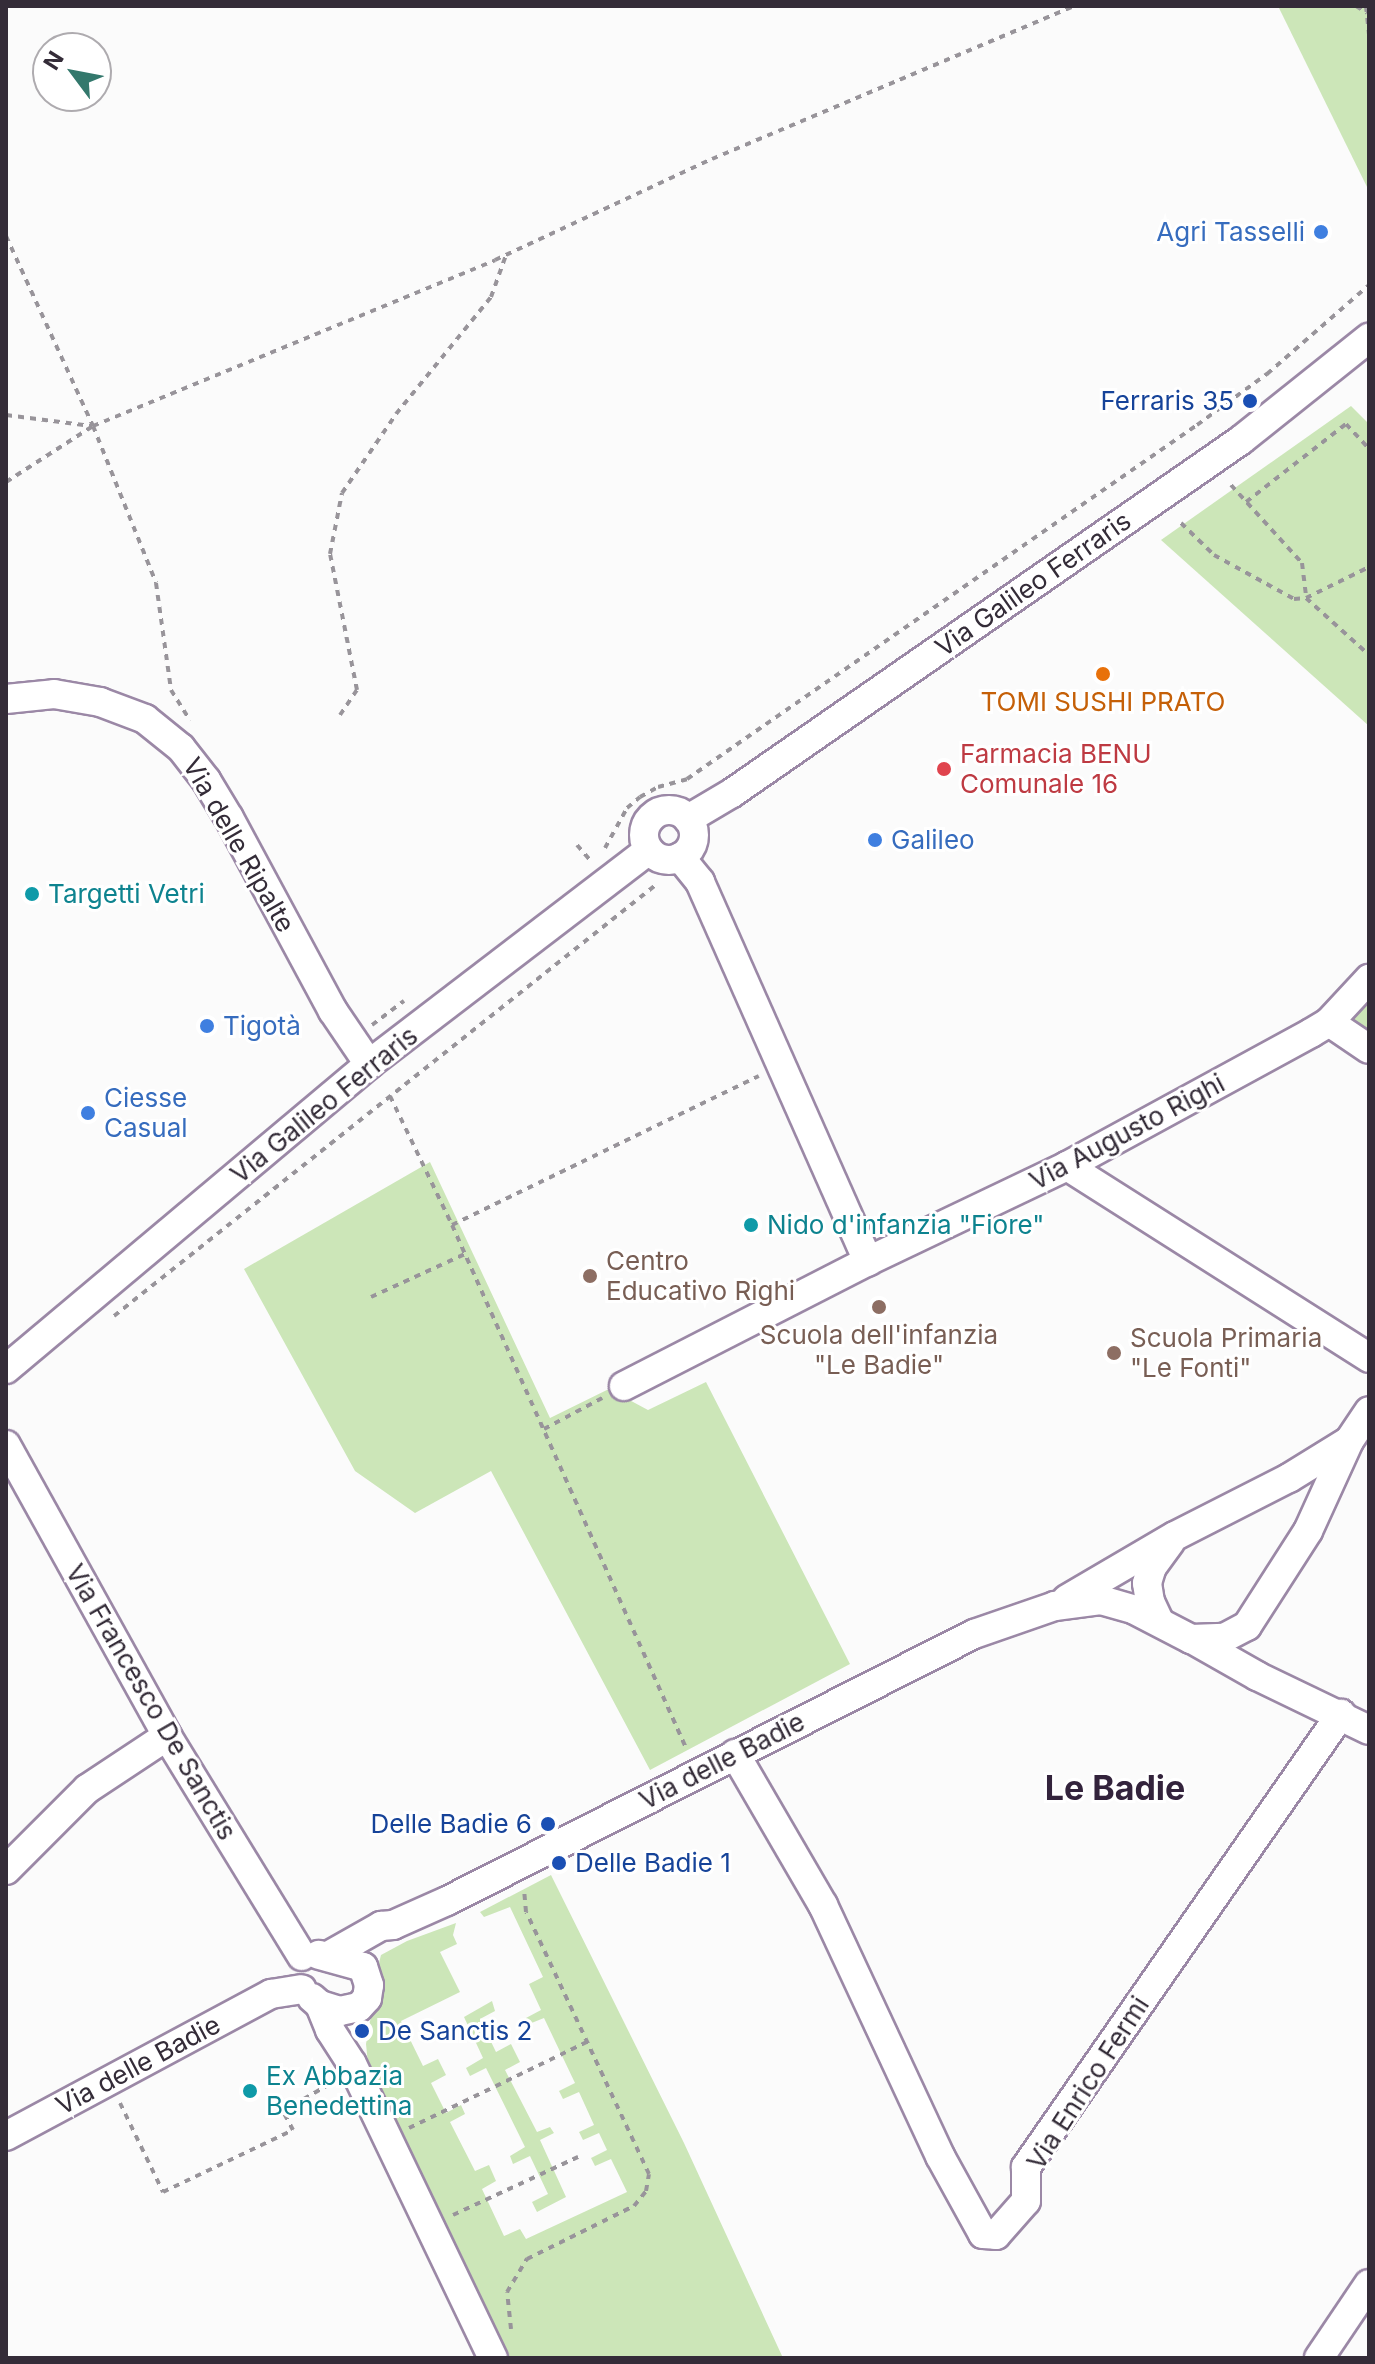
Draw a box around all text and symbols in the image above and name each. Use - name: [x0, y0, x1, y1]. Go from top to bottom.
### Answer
- north arrow: [32, 32, 112, 112]
- text: N: [38, 46, 69, 74]
- place label: Agri Tasselli: [1156, 216, 1305, 248]
- marker: Agri Tasselli: [1312, 223, 1330, 241]
- place label: Ferraris 35: [1101, 385, 1234, 417]
- marker: Ferraris 35: [1241, 392, 1259, 410]
- street label: Via Galileo Ferraris: [929, 505, 1137, 663]
- marker: TOMI SUSHI PRATO: [1094, 665, 1112, 683]
- place label: TOMI SUSHI PRATO: [981, 686, 1225, 718]
- place label: Farmacia BENU Comunale 16: [960, 738, 1152, 800]
- street label: Via delle Ripalte: [176, 752, 302, 938]
- marker: Farmacia BENU Comunale 16: [935, 760, 953, 778]
- place label: Galileo: [891, 824, 975, 856]
- marker: Galileo: [866, 831, 884, 849]
- place label: Targetti Vetri: [48, 878, 205, 910]
- marker: Targetti Vetri: [23, 885, 41, 903]
- place label: Tigotà: [223, 1010, 301, 1042]
- marker: Tigotà: [198, 1017, 216, 1035]
- street label: Via Galileo Ferraris: [224, 1020, 424, 1190]
- street label: Via Augusto Righi: [1024, 1067, 1230, 1197]
- place label: Ciesse Casual: [104, 1082, 188, 1144]
- marker: Ciesse Casual: [79, 1104, 97, 1122]
- place label: Nido d'infanzia "Fiore": [767, 1209, 1044, 1241]
- marker: Nido d'infanzia "Fiore": [742, 1216, 760, 1234]
- place label: Centro Educativo Righi: [606, 1245, 795, 1306]
- marker: Centro Educativo Righi: [581, 1267, 599, 1285]
- marker: Scuola dell'infanzia "Le Badie": [870, 1298, 888, 1316]
- place label: Scuola dell'infanzia "Le Badie": [760, 1319, 998, 1380]
- place label: Scuola Primaria "Le Fonti": [1130, 1322, 1322, 1384]
- marker: Scuola Primaria "Le Fonti": [1105, 1344, 1123, 1362]
- street label: Via Francesco De Sanctis: [59, 1559, 243, 1845]
- street label: Via delle Badie: [634, 1706, 810, 1816]
- district label: Le Badie: [1045, 1768, 1185, 1808]
- place label: Delle Badie 6: [371, 1808, 532, 1840]
- marker: Delle Badie 6: [539, 1815, 557, 1833]
- place label: Delle Badie 1: [575, 1847, 731, 1879]
- marker: Delle Badie 1: [550, 1854, 568, 1872]
- street label: Via Enrico Fermi: [1020, 1991, 1156, 2175]
- street label: Via delle Badie: [51, 2009, 225, 2121]
- place label: De Sanctis 2: [378, 2015, 532, 2047]
- marker: De Sanctis 2: [353, 2022, 371, 2040]
- place label: Ex Abbazia Benedettina: [266, 2060, 412, 2122]
- marker: Ex Abbazia Benedettina: [241, 2082, 259, 2100]

